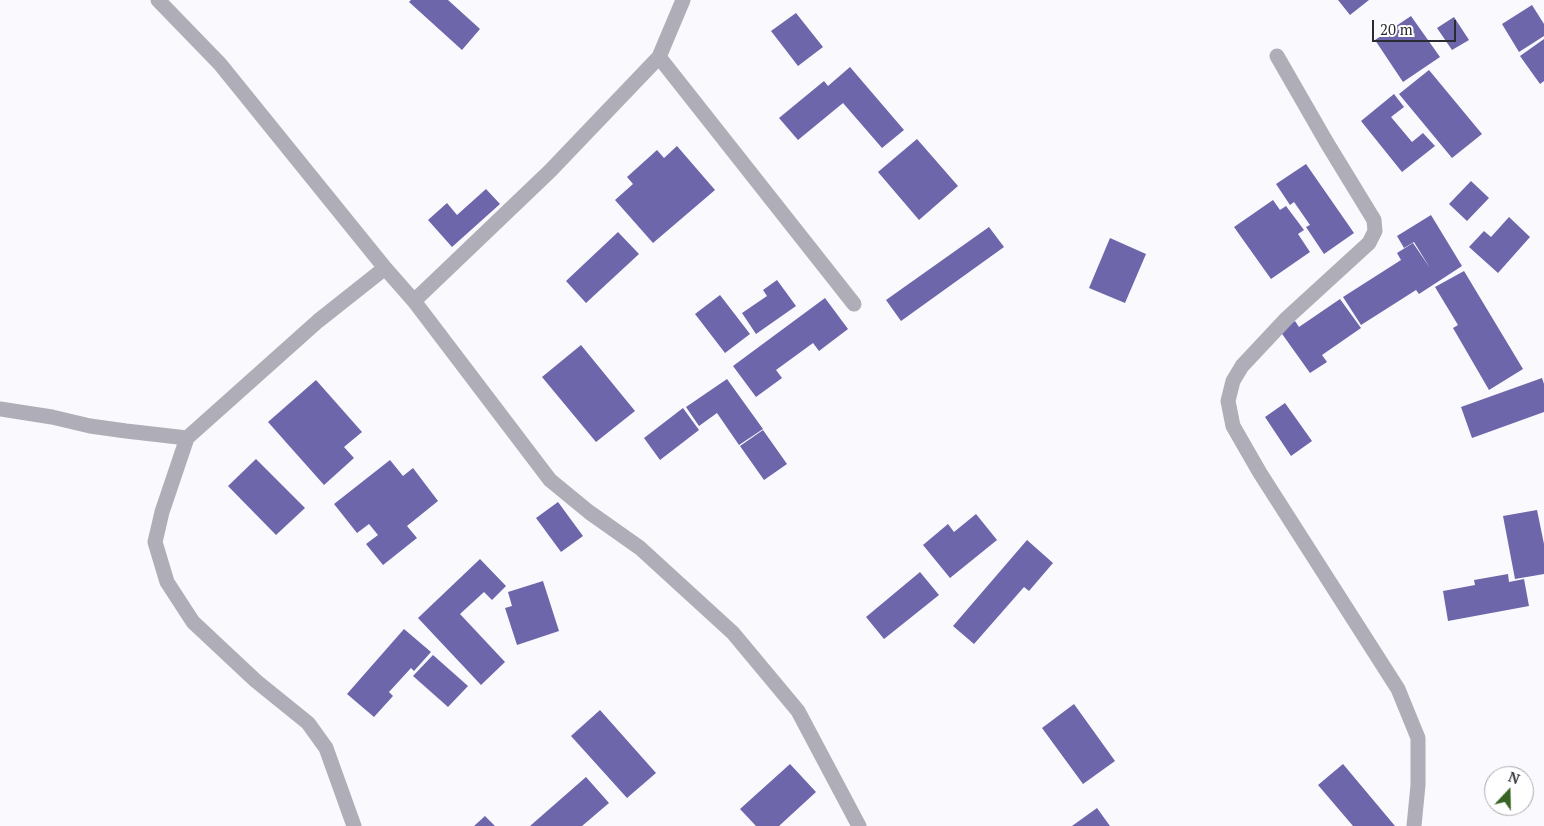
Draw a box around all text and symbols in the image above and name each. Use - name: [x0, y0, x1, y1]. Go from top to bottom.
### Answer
- scale bar: [1374, 10, 1458, 42]
- text: 20 m: [1380, 19, 1413, 39]
- north arrow: [1484, 766, 1534, 816]
- text: N: [1506, 767, 1523, 788]

